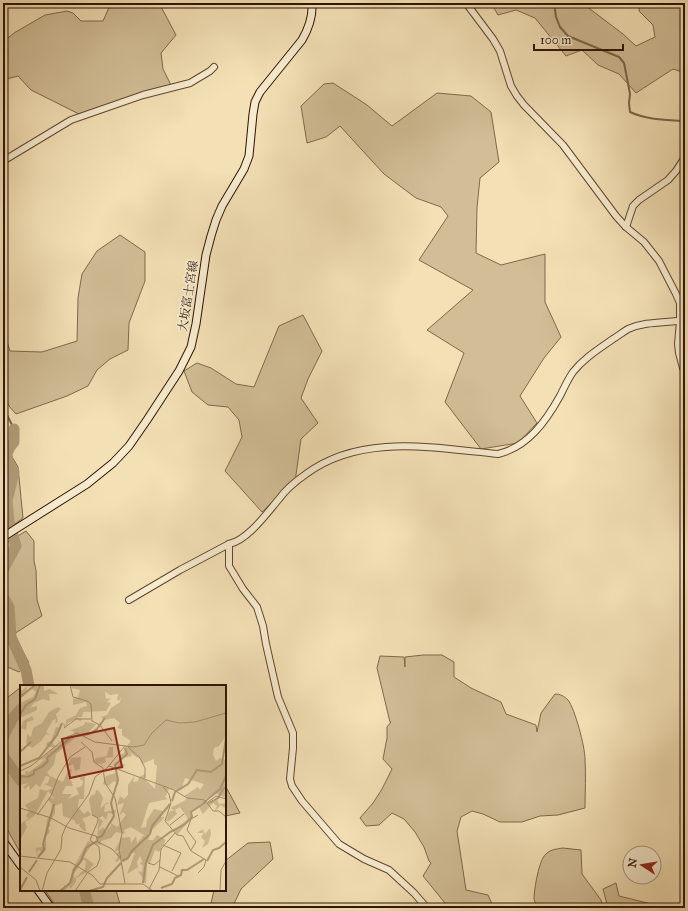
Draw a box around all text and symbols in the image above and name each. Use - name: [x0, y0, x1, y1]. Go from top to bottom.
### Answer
- scale bar: [534, 26, 623, 52]
- text: 100 m: [540, 33, 571, 47]
- street label: 大坂富士宮線: [175, 259, 201, 333]
- inset map: [20, 685, 226, 891]
- north arrow: [622, 845, 662, 885]
- text: N: [625, 856, 640, 869]

